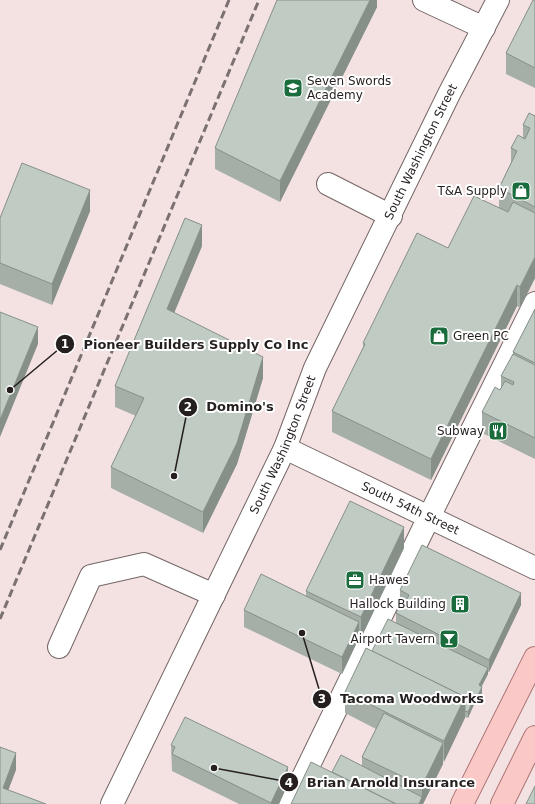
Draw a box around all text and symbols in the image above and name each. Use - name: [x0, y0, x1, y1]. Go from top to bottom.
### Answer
- place label: Seven Swords Academy: [307, 74, 391, 102]
- school or university icon: Seven Swords Academy: [282, 77, 304, 99]
- street label: South Washington Street: [382, 81, 460, 222]
- shop icon: T&A Supply: [510, 180, 532, 202]
- place label: T&A Supply: [436, 184, 507, 198]
- shop icon: Green PC: [428, 325, 450, 347]
- place label: Green PC: [453, 329, 509, 343]
- callout: Pioneer Builders Supply Co Inc: [55, 332, 316, 357]
- text: 1: [61, 337, 69, 351]
- text: Pioneer Builders Supply Co Inc: [83, 337, 309, 352]
- street label: South Washington Street: [247, 373, 319, 516]
- callout: Domino's: [178, 394, 282, 419]
- text: Domino's: [206, 399, 274, 414]
- text: 2: [184, 400, 192, 414]
- restaurant icon: Subway: [487, 420, 509, 442]
- place label: Subway: [437, 424, 484, 438]
- street label: South 54th Street: [359, 479, 462, 538]
- office icon: Hawes: [344, 569, 366, 591]
- place label: Hawes: [369, 573, 409, 587]
- building icon: Hallock Building: [449, 593, 471, 615]
- place label: Hallock Building: [350, 597, 446, 611]
- bar icon: Airport Tavern: [438, 628, 460, 650]
- place label: Airport Tavern: [351, 632, 435, 646]
- callout: Tacoma Woodworks: [312, 686, 492, 711]
- text: Tacoma Woodworks: [340, 691, 484, 706]
- text: 3: [318, 692, 326, 706]
- callout: Brian Arnold Insurance: [279, 770, 484, 795]
- text: Brian Arnold Insurance: [307, 775, 475, 790]
- text: 4: [285, 776, 293, 790]

